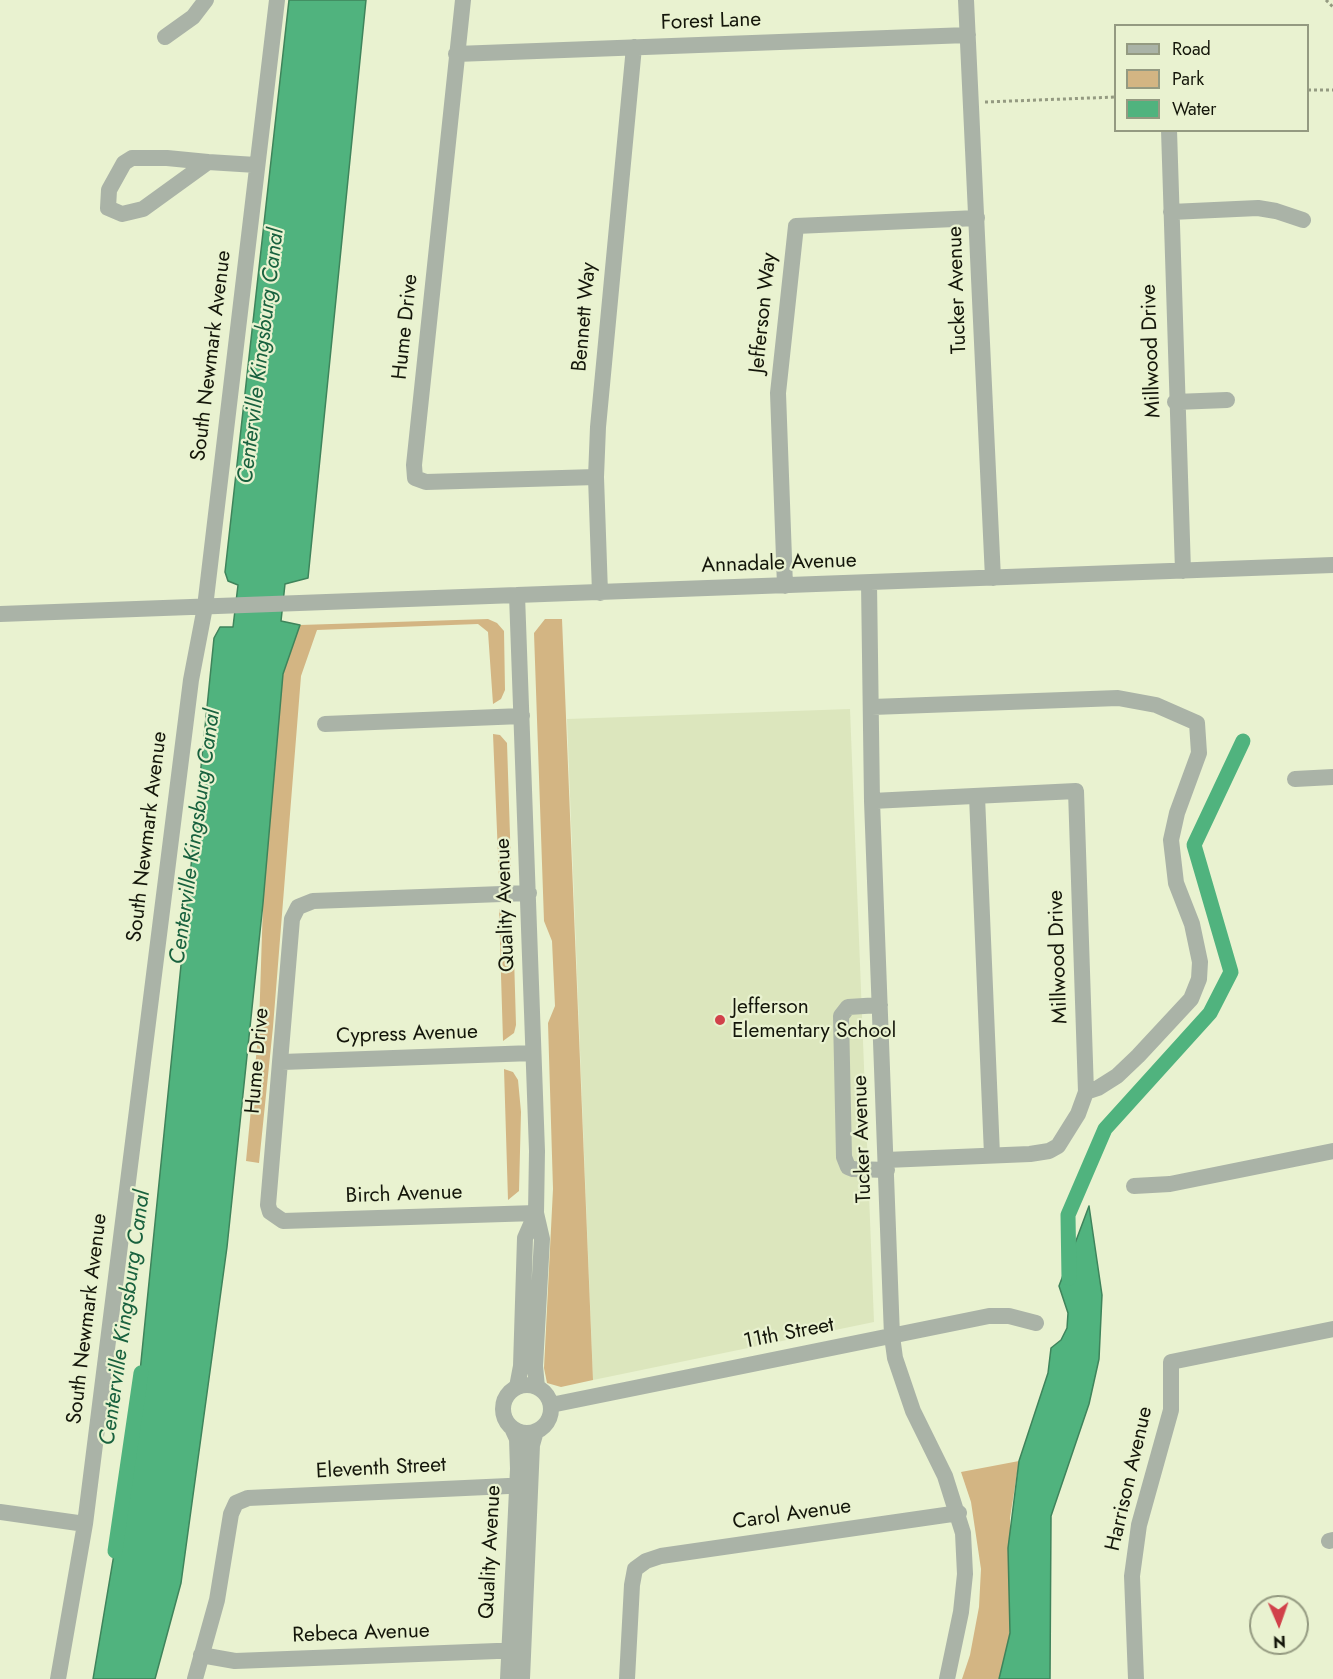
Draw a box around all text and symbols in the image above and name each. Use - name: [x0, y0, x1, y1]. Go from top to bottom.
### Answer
- street label: Forest Lane: [660, 8, 762, 36]
- legend: [1114, 24, 1309, 132]
- text: Road: [1172, 36, 1211, 62]
- text: Park: [1172, 66, 1204, 92]
- text: Water: [1172, 96, 1216, 122]
- street label: Tucker Avenue: [943, 226, 973, 354]
- water label: Centerville Kingsburg Canal: [233, 227, 291, 485]
- street label: South Newmark Avenue: [187, 249, 237, 463]
- street label: Jefferson Way: [745, 251, 783, 375]
- street label: Bennett Way: [568, 261, 602, 373]
- street label: Hume Drive: [388, 273, 424, 381]
- street label: Millwood Drive: [1137, 284, 1167, 418]
- street label: Annadale Avenue: [701, 549, 857, 579]
- water label: Centerville Kingsburg Canal: [165, 708, 227, 966]
- street label: South Newmark Avenue: [123, 730, 173, 944]
- street label: Quality Avenue: [491, 838, 521, 972]
- street label: Millwood Drive: [1044, 890, 1074, 1024]
- place label: Jefferson Elementary School: [732, 995, 896, 1045]
- street label: Hume Drive: [241, 1007, 275, 1115]
- marker: Jefferson Elementary School: [713, 1013, 727, 1027]
- street label: Cypress Avenue: [336, 1020, 478, 1050]
- street label: Tucker Avenue: [848, 1075, 878, 1203]
- street label: Birch Avenue: [345, 1180, 463, 1210]
- water label: Centerville Kingsburg Canal: [95, 1189, 157, 1447]
- street label: South Newmark Avenue: [63, 1212, 113, 1426]
- street label: 11th Street: [742, 1313, 836, 1355]
- street label: Harrison Avenue: [1101, 1404, 1159, 1554]
- street label: Eleventh Street: [315, 1453, 447, 1485]
- street label: Quality Avenue: [475, 1484, 507, 1620]
- street label: Carol Avenue: [731, 1494, 853, 1536]
- north arrow: [1249, 1595, 1309, 1655]
- street label: Rebeca Avenue: [292, 1619, 430, 1649]
- text: N: [1273, 1630, 1286, 1653]

